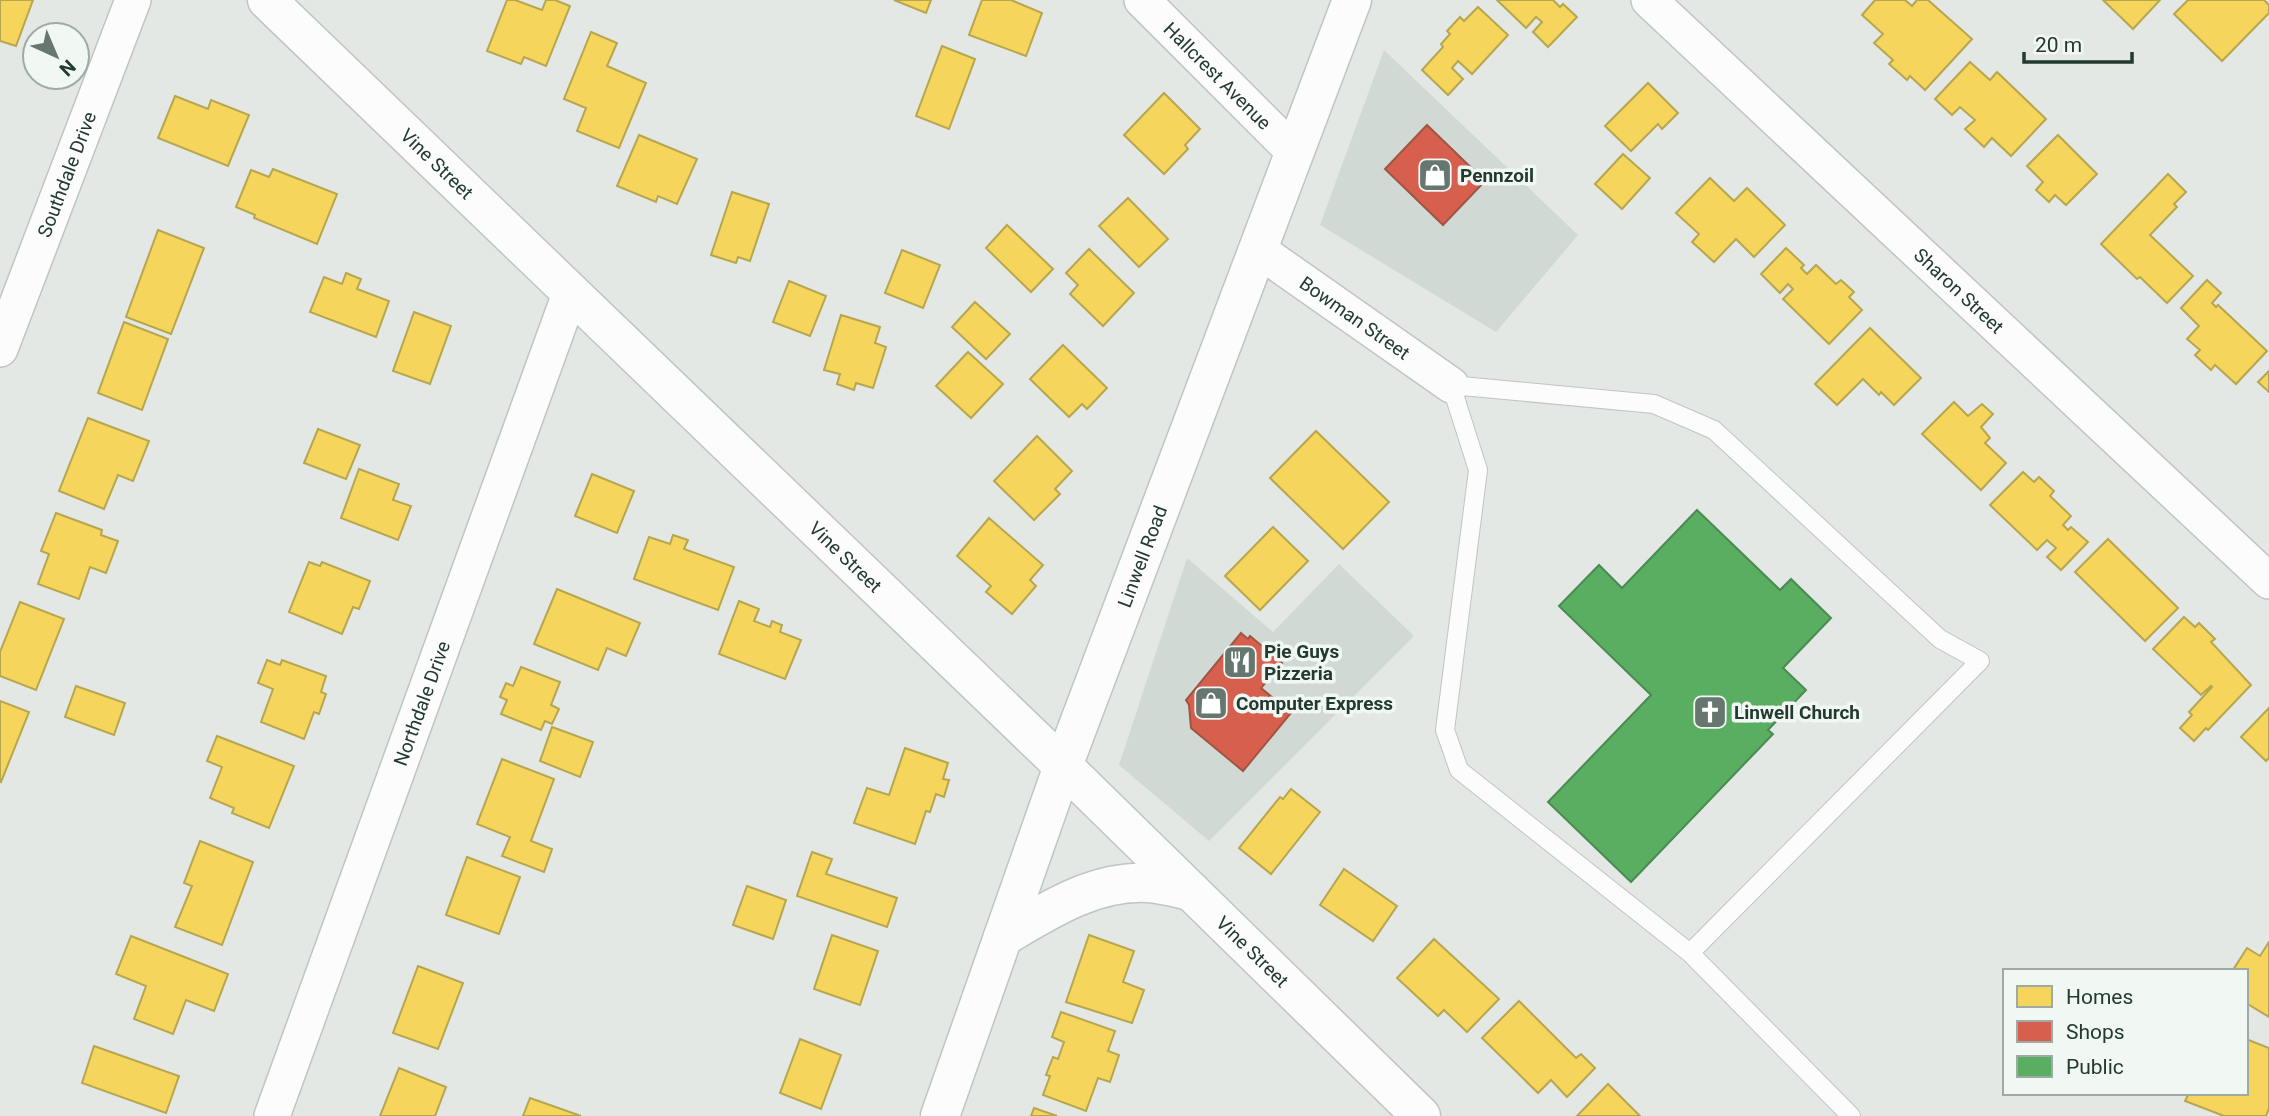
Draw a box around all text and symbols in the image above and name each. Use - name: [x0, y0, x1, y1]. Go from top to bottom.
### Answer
- street label: Hallcrest Avenue: [1159, 17, 1276, 134]
- north arrow: [21, 21, 91, 91]
- scale bar: [2024, 21, 2132, 65]
- text: 20 m: [2035, 33, 2082, 57]
- text: N: [55, 55, 80, 81]
- street label: Southdale Drive: [32, 108, 101, 240]
- street label: Vine Street: [396, 123, 478, 204]
- shop icon: Pennzoil: [1416, 156, 1454, 194]
- place label: Pennzoil: [1460, 164, 1534, 187]
- street label: Sharon Street: [1909, 243, 2009, 338]
- street label: Bowman Street: [1295, 271, 1415, 364]
- street label: Linwell Road: [1112, 502, 1172, 611]
- street label: Vine Street: [804, 517, 887, 597]
- street label: Northdale Drive: [388, 638, 455, 769]
- place label: Pie Guys Pizzeria: [1264, 640, 1339, 685]
- restaurant icon: Pie Guys Pizzeria: [1221, 643, 1259, 681]
- shop icon: Computer Express: [1192, 684, 1230, 722]
- place label: Computer Express: [1236, 692, 1393, 715]
- church icon: Linwell Church: [1691, 693, 1729, 731]
- place label: Linwell Church: [1734, 701, 1860, 724]
- street label: Vine Street: [1212, 911, 1294, 992]
- legend: [2003, 969, 2248, 1095]
- text: Homes: [2066, 985, 2133, 1009]
- text: Shops: [2066, 1020, 2125, 1044]
- text: Public: [2066, 1055, 2124, 1079]

